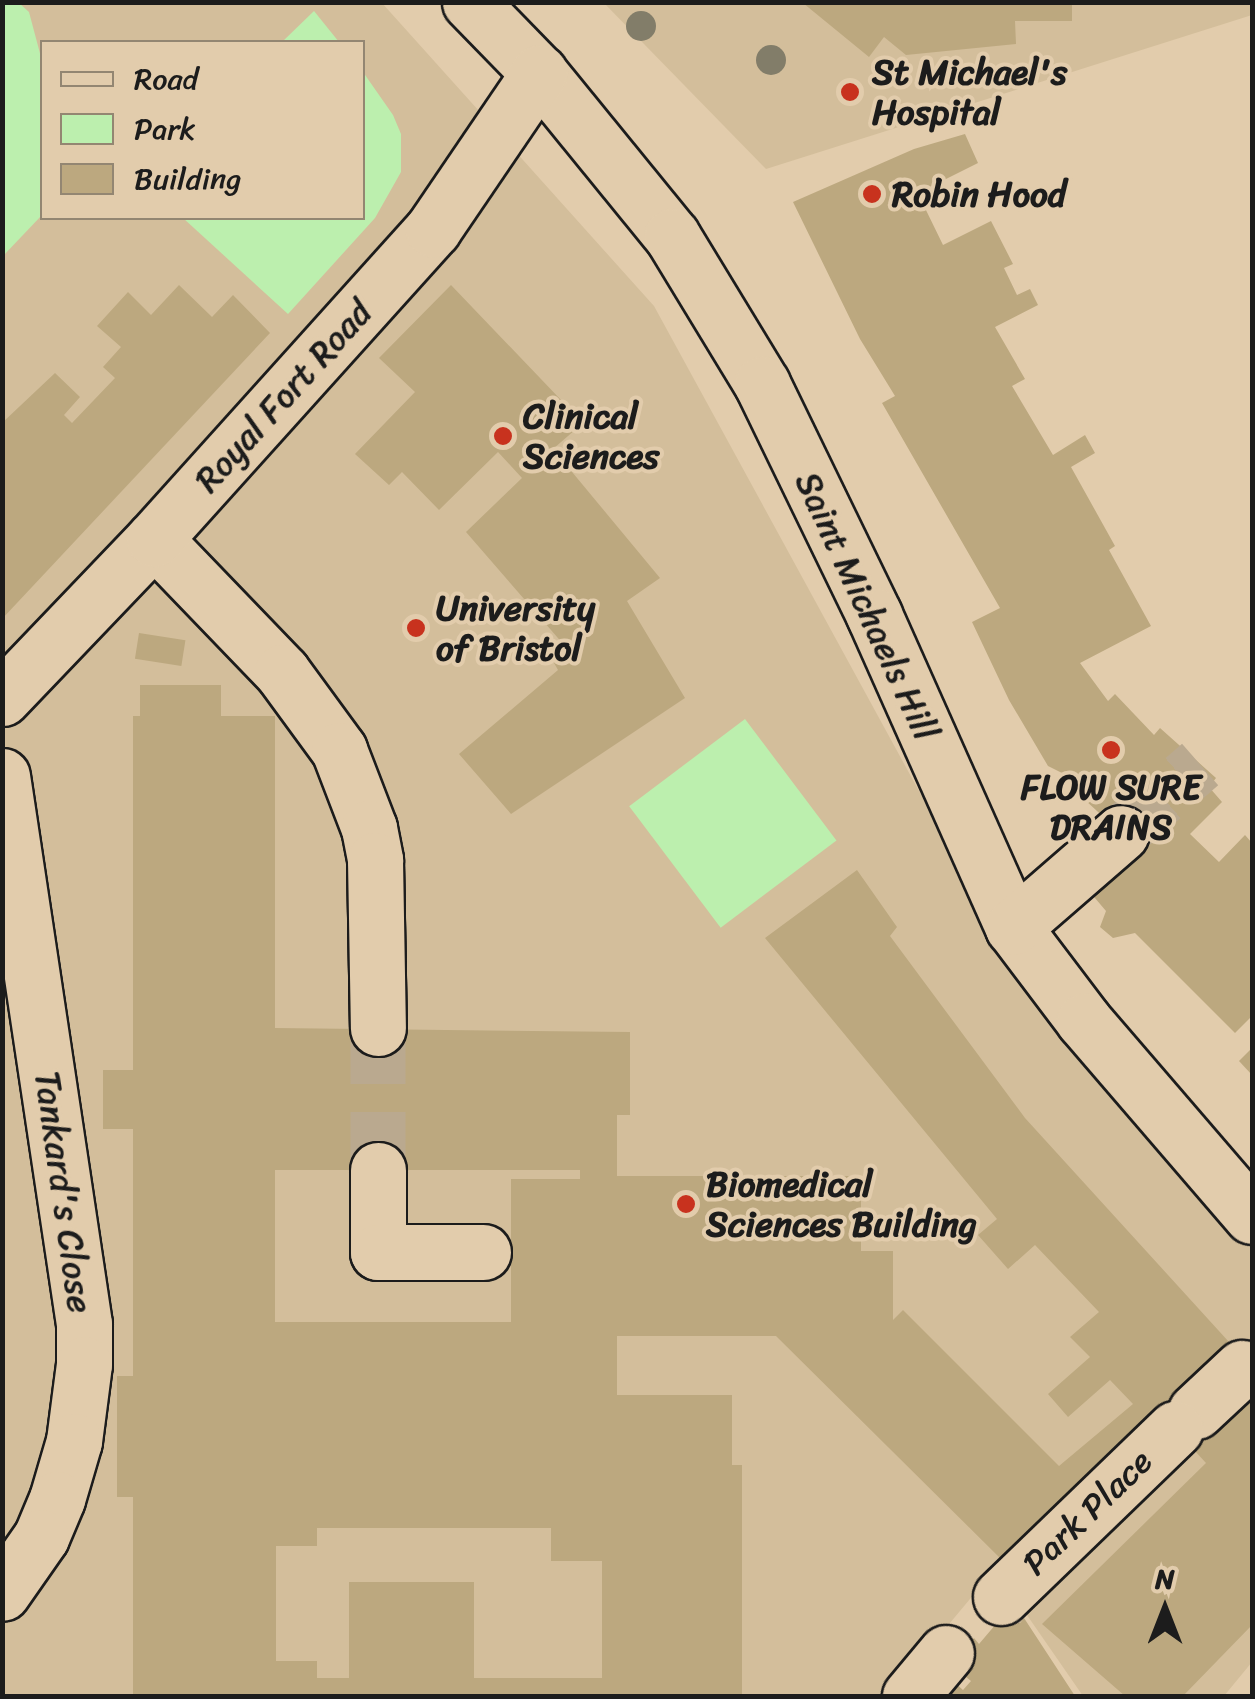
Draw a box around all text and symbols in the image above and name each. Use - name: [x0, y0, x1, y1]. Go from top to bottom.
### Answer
- legend: [40, 40, 365, 220]
- place label: St Michael's Hospital: [872, 51, 1066, 133]
- text: Road: [134, 52, 198, 106]
- marker: St Michael's Hospital: [837, 79, 863, 105]
- text: Park: [134, 102, 196, 156]
- text: Building: [134, 152, 241, 206]
- place label: Robin Hood: [892, 173, 1067, 215]
- marker: Robin Hood: [861, 183, 883, 205]
- street label: Royal Fort Road: [186, 291, 380, 501]
- place label: Clinical Sciences: [523, 395, 659, 477]
- marker: Clinical Sciences: [492, 425, 514, 447]
- street label: Saint Michaels Hill: [787, 465, 947, 747]
- place label: University of Bristol: [436, 587, 595, 669]
- marker: University of Bristol: [405, 617, 427, 639]
- marker: FLOW SURE DRAINS: [1100, 739, 1122, 761]
- place label: FLOW SURE DRAINS: [1021, 766, 1201, 848]
- street label: Tankard's Close: [26, 1068, 102, 1316]
- place label: Biomedical Sciences Building: [706, 1163, 977, 1245]
- marker: Biomedical Sciences Building: [675, 1193, 697, 1215]
- street label: Park Place: [1013, 1440, 1161, 1584]
- text: N: [1155, 1554, 1175, 1603]
- north arrow: [1115, 1559, 1215, 1659]

